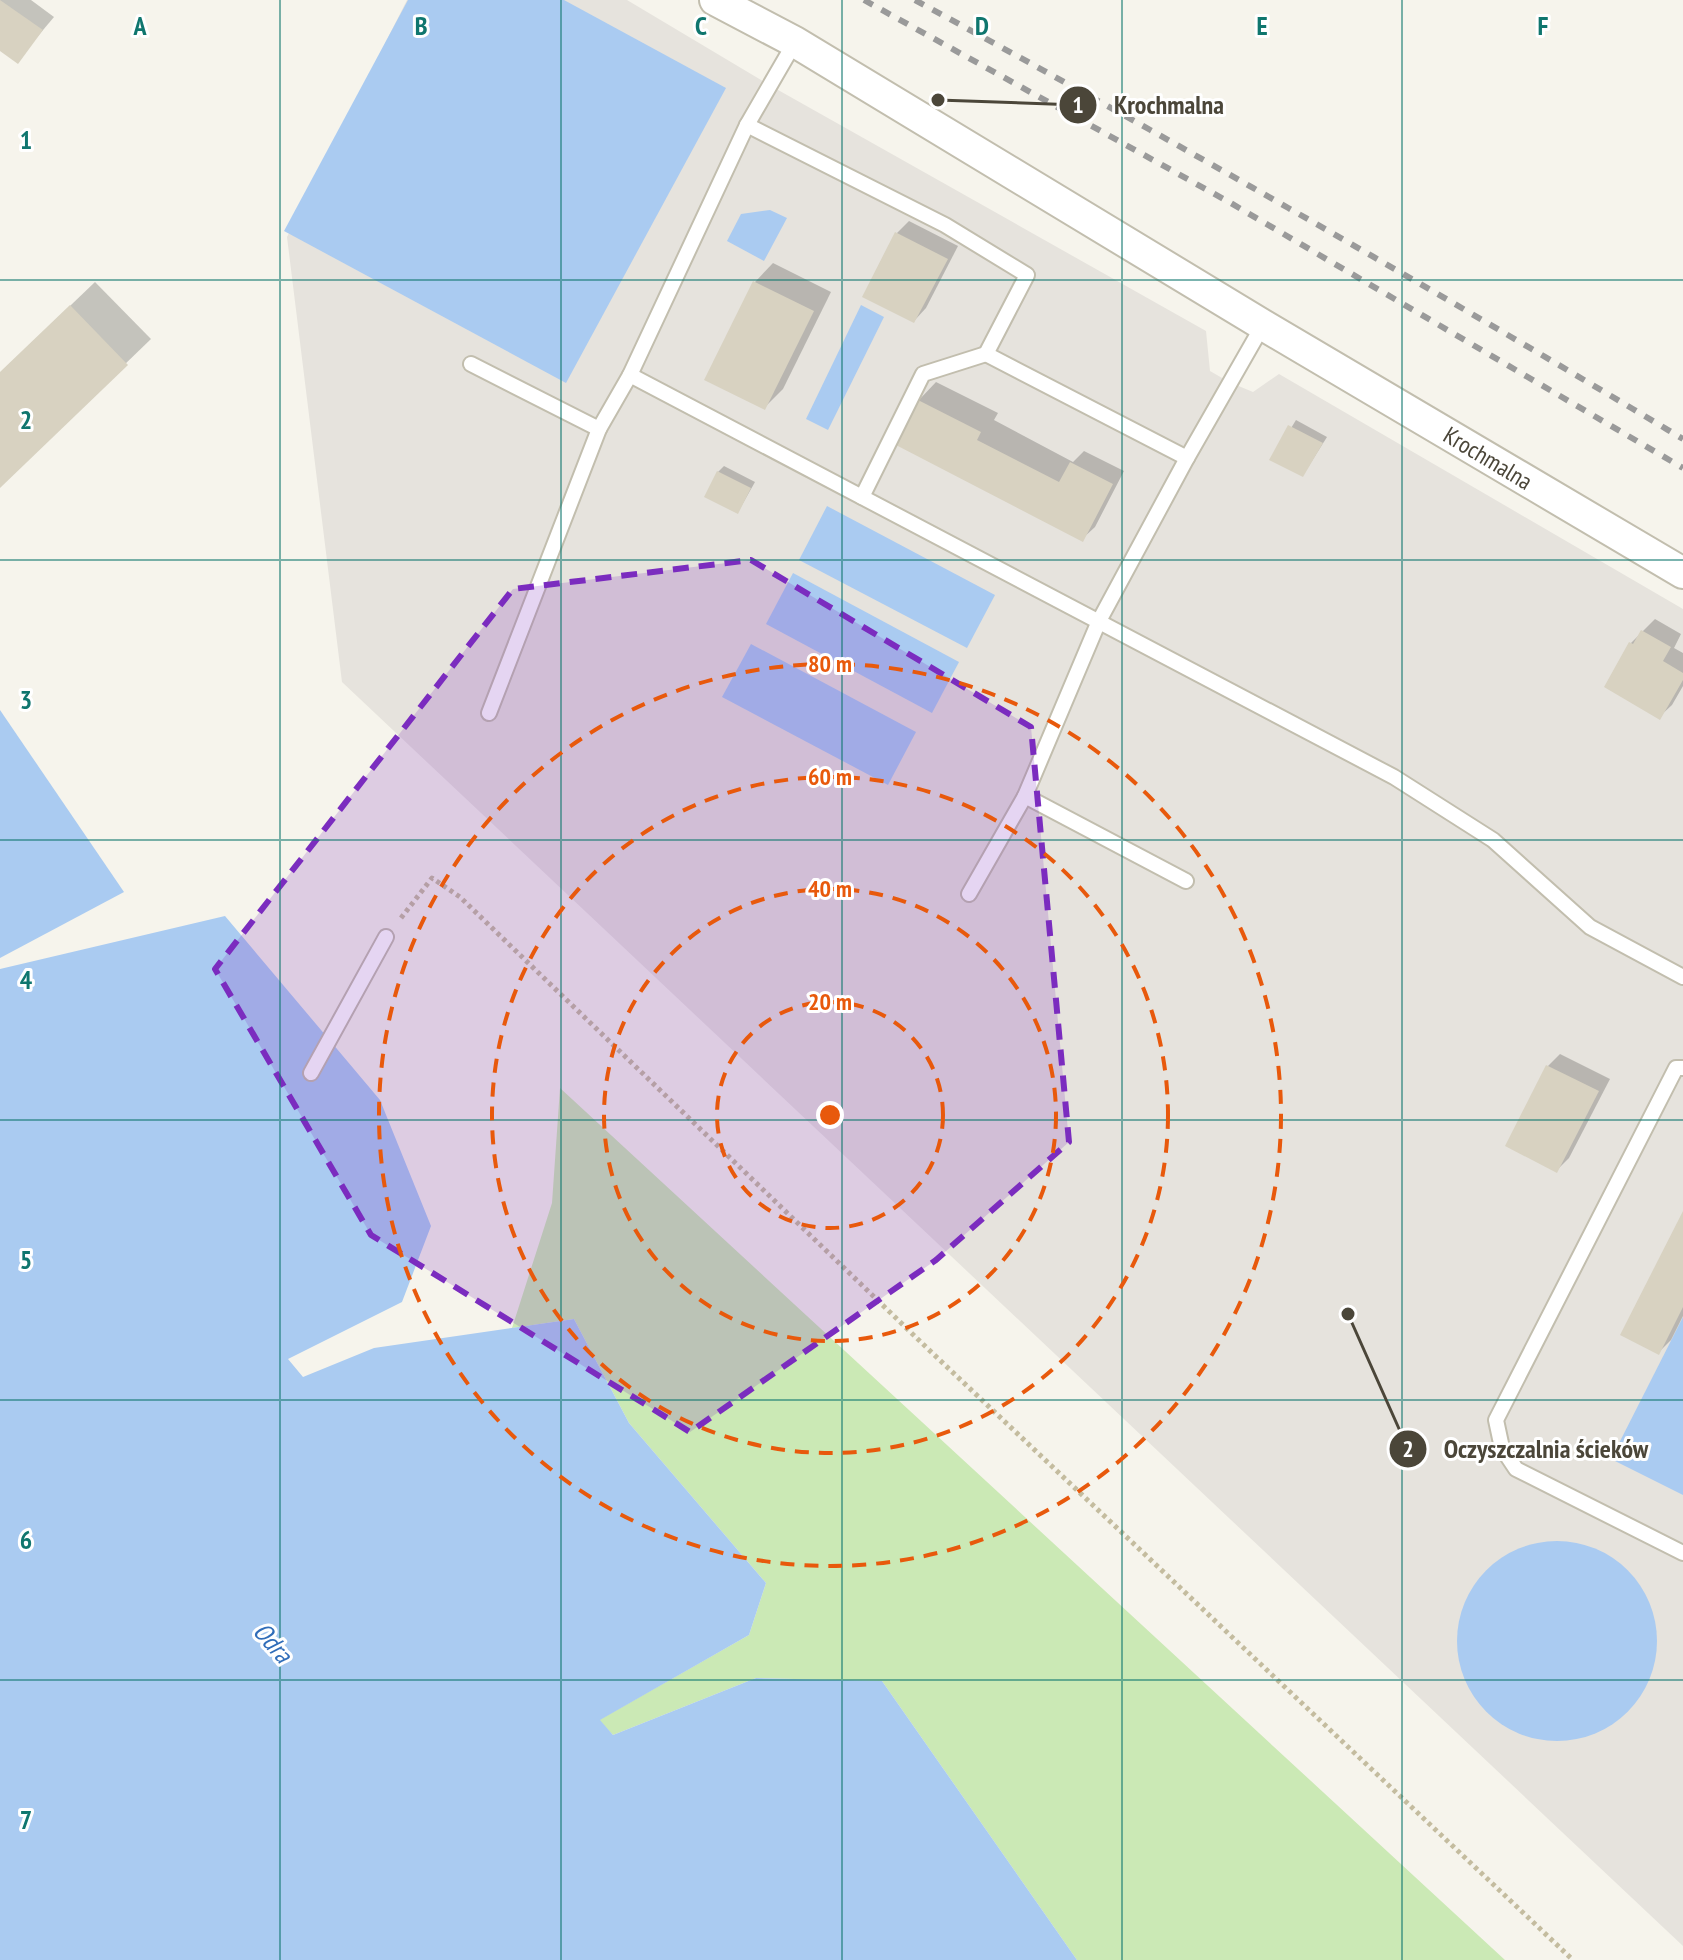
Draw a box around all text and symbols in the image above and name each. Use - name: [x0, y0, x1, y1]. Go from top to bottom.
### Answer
- text: A: [132, 9, 147, 42]
- text: B: [415, 9, 428, 42]
- text: C: [695, 9, 707, 42]
- text: D: [975, 9, 989, 42]
- text: E: [1256, 9, 1268, 42]
- text: F: [1538, 9, 1549, 42]
- callout: Krochmalna: [1058, 80, 1240, 130]
- text: Krochmalna: [1114, 88, 1224, 121]
- text: 1: [1072, 89, 1084, 120]
- text: 1: [20, 123, 32, 156]
- text: 2: [20, 403, 32, 436]
- street label: Krochmalna: [1438, 419, 1538, 497]
- text: 80 m: [808, 648, 852, 679]
- text: 3: [20, 683, 32, 716]
- text: 60 m: [808, 761, 852, 792]
- text: 40 m: [808, 873, 852, 904]
- text: 4: [20, 963, 33, 996]
- text: 20 m: [808, 986, 852, 1017]
- centre of rings: [816, 1101, 844, 1129]
- text: 5: [20, 1243, 32, 1276]
- callout: Oczyszczalnia ścieków: [1388, 1424, 1664, 1474]
- text: Oczyszczalnia ścieków: [1444, 1432, 1649, 1465]
- text: 2: [1402, 1433, 1414, 1464]
- text: 6: [20, 1523, 32, 1556]
- water label: Odra: [246, 1615, 301, 1670]
- text: 7: [20, 1803, 32, 1836]

